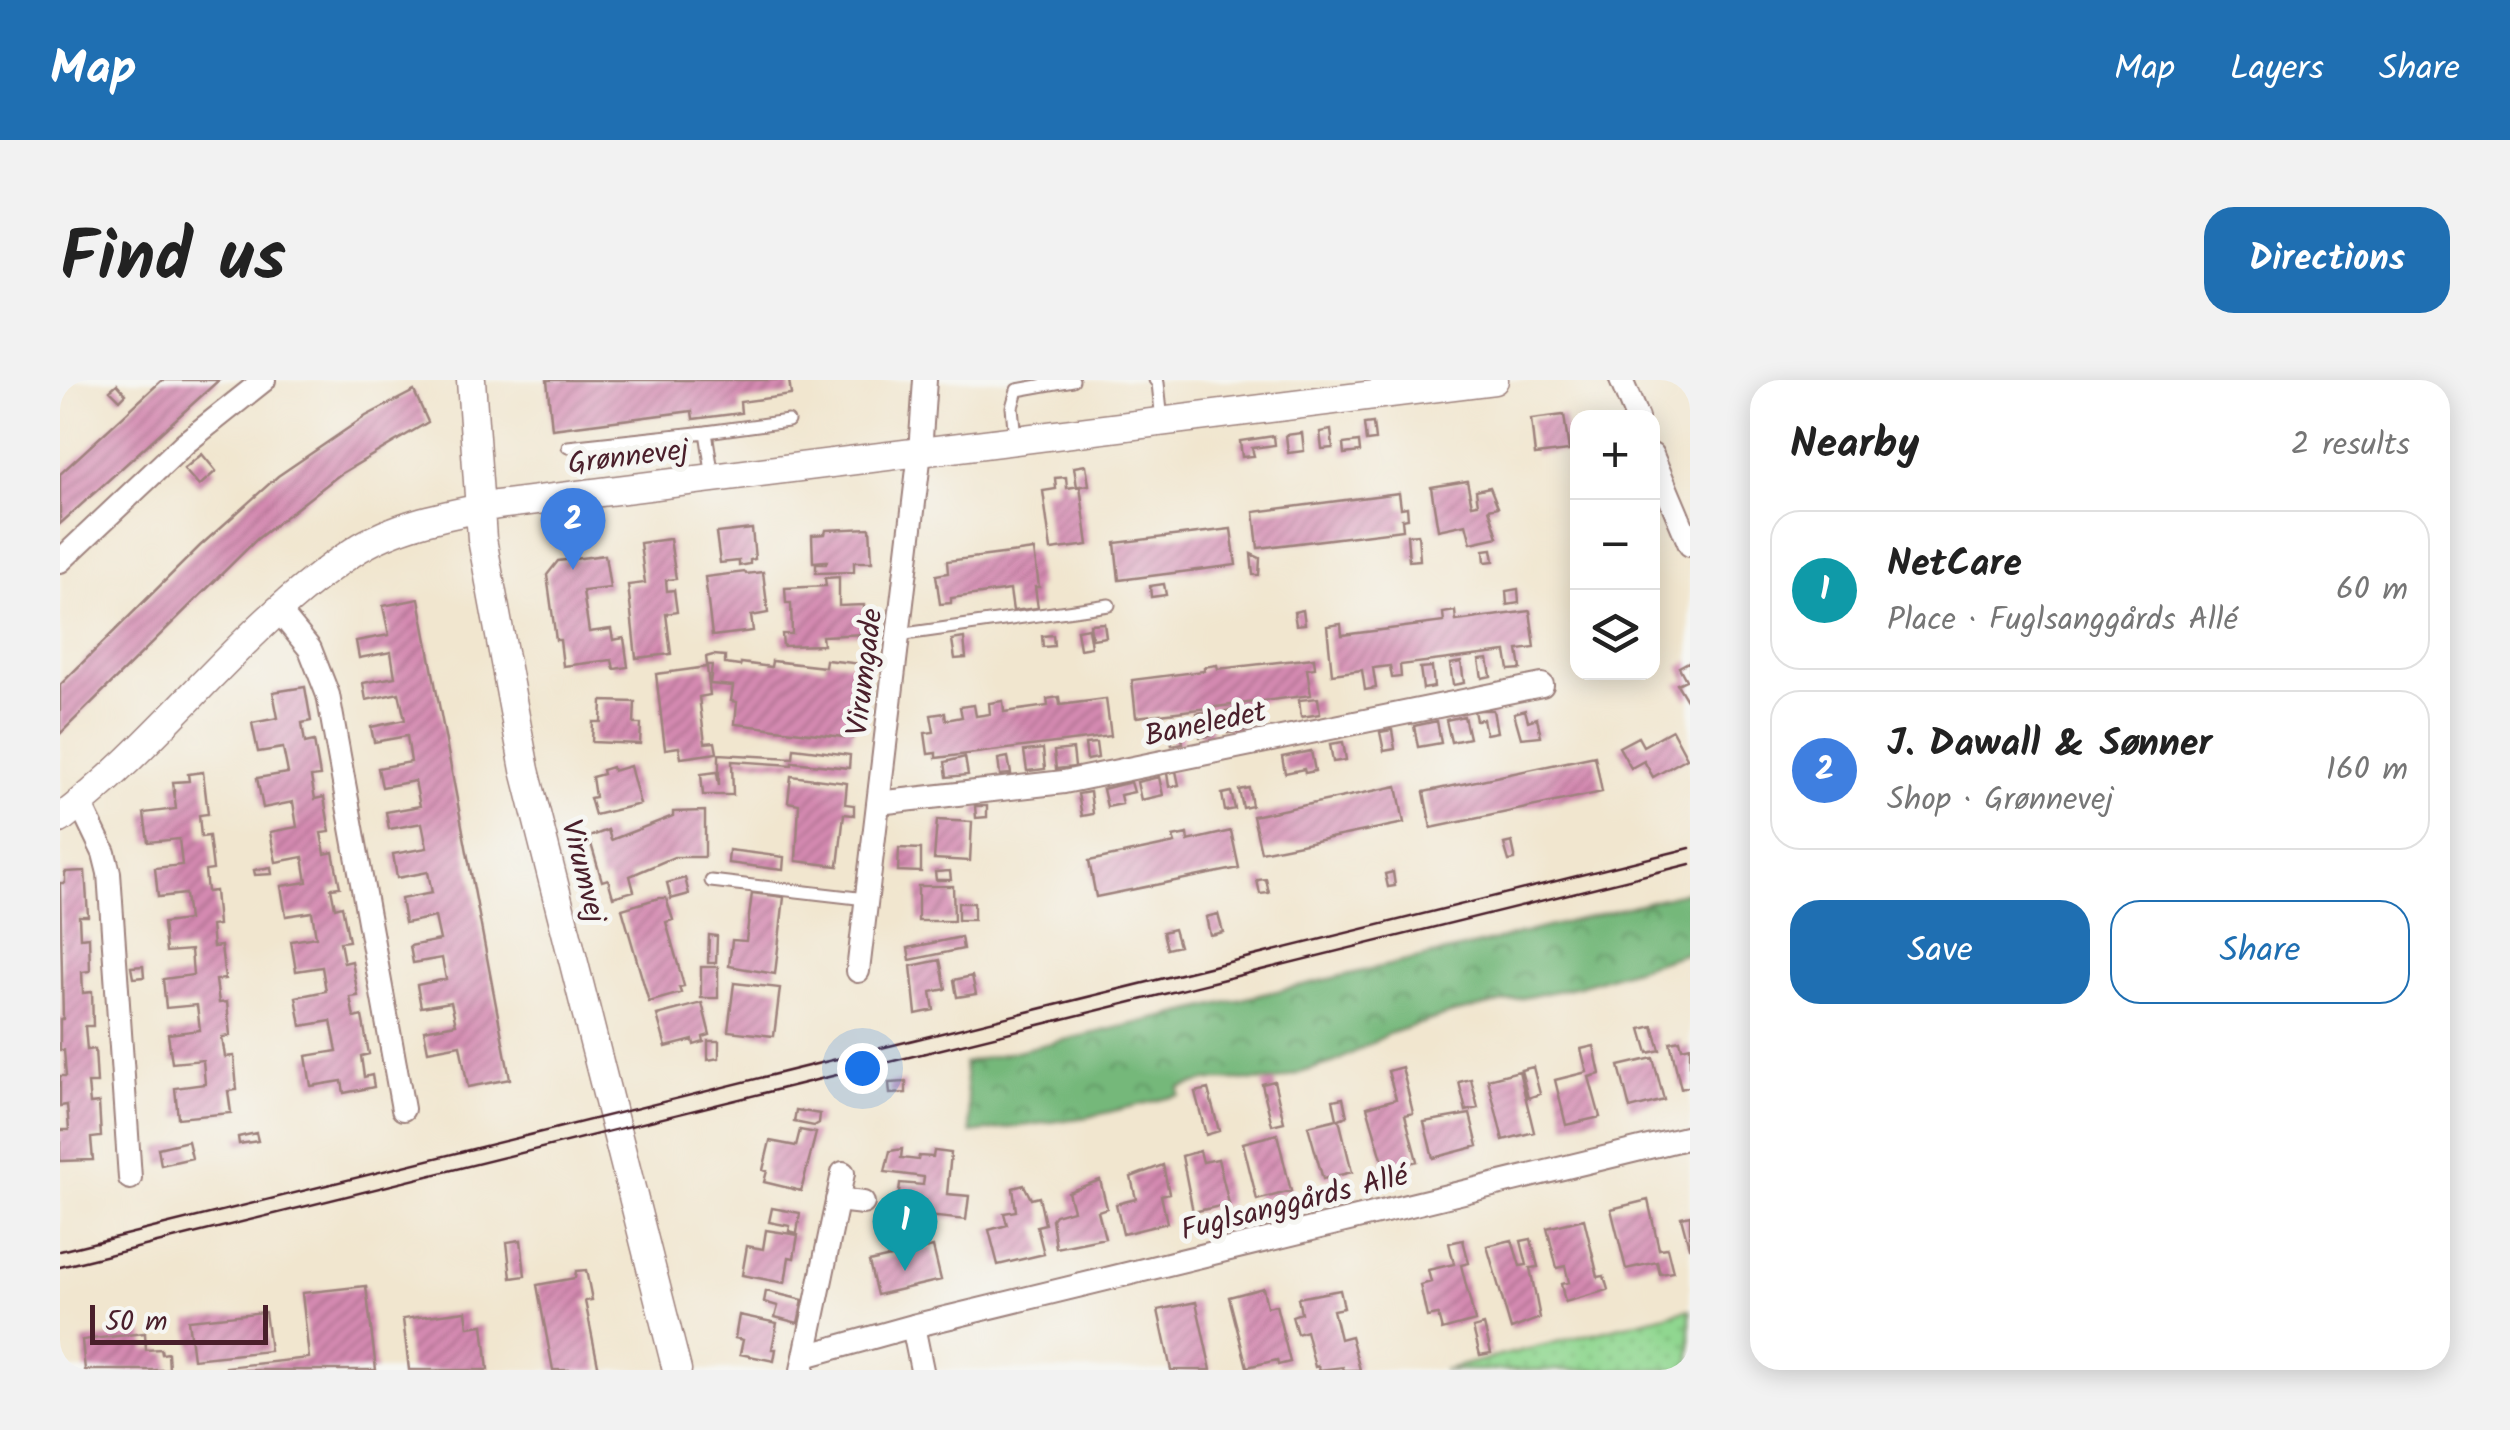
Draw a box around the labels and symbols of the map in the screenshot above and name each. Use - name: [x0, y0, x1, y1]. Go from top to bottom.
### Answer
- street label: Grønnevej: [565, 427, 693, 489]
- pin: 2: [540, 488, 606, 570]
- street label: Virumgade: [834, 606, 898, 739]
- street label: Baneledet: [1140, 689, 1271, 761]
- street label: Virumvej: [546, 815, 618, 930]
- your location: [837, 1043, 888, 1094]
- street label: Fuglsanggårds Allé: [1176, 1152, 1415, 1255]
- pin: 1: [872, 1188, 938, 1271]
- scale bar: [90, 1300, 268, 1344]

